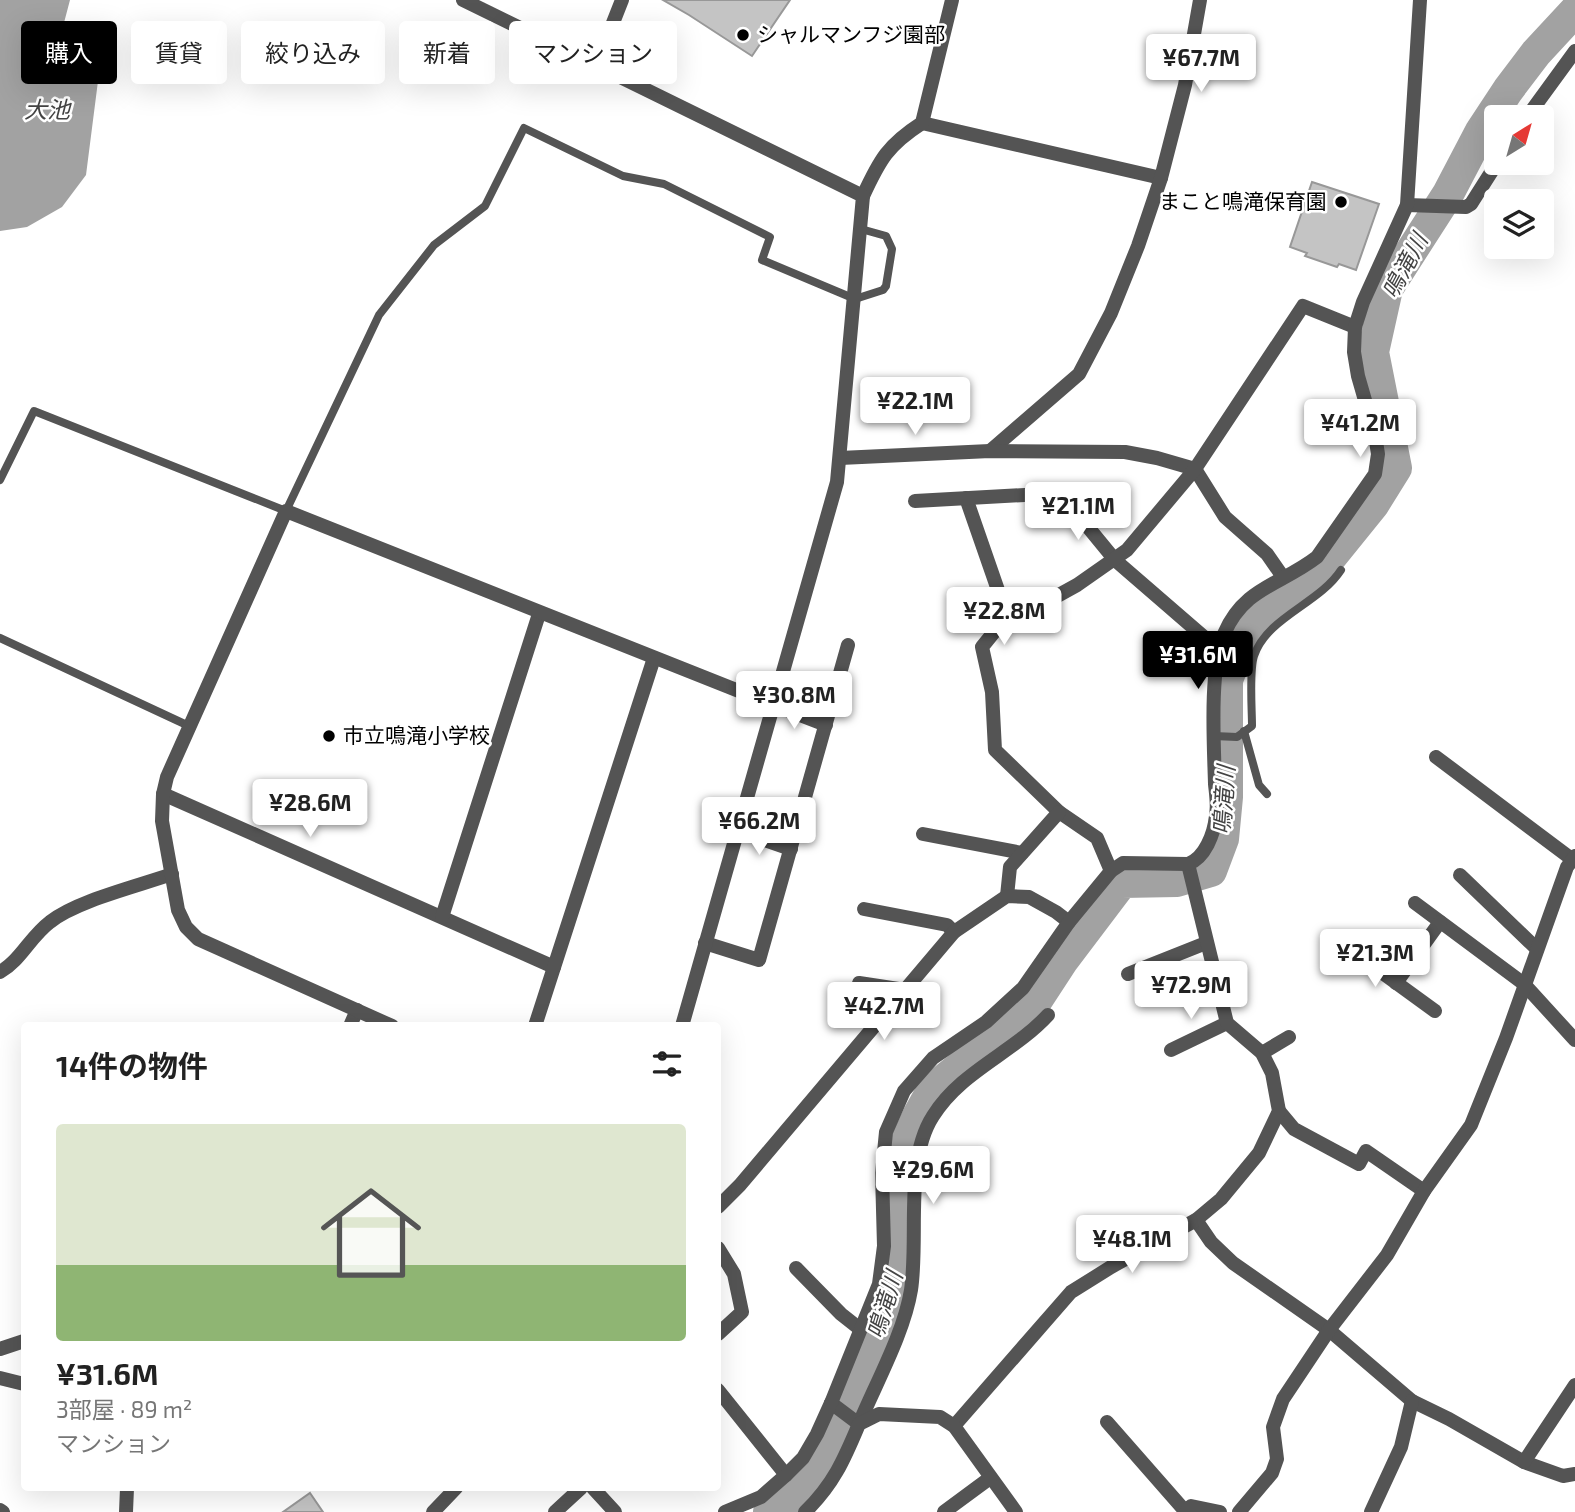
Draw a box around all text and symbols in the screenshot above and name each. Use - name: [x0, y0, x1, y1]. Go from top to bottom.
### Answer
- chip: 購入: [21, 21, 117, 84]
- chip: 賃貸: [131, 21, 227, 84]
- chip: 絞り込み: [241, 21, 385, 84]
- chip: 新着: [399, 21, 495, 84]
- chip: マンション: [509, 21, 677, 84]
- place label: シャルマンフジ園部: [757, 21, 945, 46]
- marker: シャルマンフジ園部: [735, 27, 751, 43]
- pin: ¥67.7M: [1144, 34, 1258, 94]
- text: ¥67.7M: [1162, 43, 1240, 71]
- water label: 大池: [24, 95, 72, 123]
- north arrow: [1484, 105, 1554, 175]
- map controls: [1484, 105, 1554, 259]
- place label: まこと鳴滝保育園: [1159, 188, 1327, 213]
- button: layers: [1484, 189, 1554, 259]
- marker: まこと鳴滝保育園: [1333, 194, 1349, 210]
- water label: 鳴滝川: [1376, 226, 1434, 303]
- pin: ¥22.1M: [858, 378, 972, 437]
- text: ¥22.1M: [876, 386, 954, 414]
- pin: ¥41.2M: [1303, 400, 1417, 459]
- text: ¥41.2M: [1320, 408, 1400, 436]
- pin: ¥21.1M: [1021, 482, 1135, 542]
- text: ¥21.1M: [1041, 491, 1115, 519]
- pin: ¥22.8M: [947, 588, 1061, 647]
- text: ¥22.8M: [963, 596, 1045, 624]
- pin: ¥31.6M: [1141, 632, 1255, 691]
- text: ¥31.6M: [1159, 640, 1237, 668]
- pin: ¥30.8M: [737, 672, 851, 731]
- text: ¥30.8M: [752, 680, 836, 708]
- place label: 市立鳴滝小学校: [343, 722, 490, 747]
- marker: 市立鳴滝小学校: [321, 728, 337, 744]
- water label: 鳴滝川: [1207, 762, 1240, 835]
- pin: ¥28.6M: [253, 780, 367, 839]
- text: ¥28.6M: [268, 788, 352, 816]
- pin: ¥66.2M: [702, 798, 816, 857]
- text: ¥66.2M: [718, 806, 800, 834]
- pin: ¥21.3M: [1318, 930, 1432, 989]
- text: ¥21.3M: [1336, 938, 1414, 966]
- pin: ¥72.9M: [1134, 962, 1248, 1021]
- text: ¥72.9M: [1150, 970, 1232, 998]
- pin: ¥42.7M: [827, 982, 941, 1042]
- text: ¥42.7M: [843, 991, 925, 1019]
- icon: filters: [648, 1045, 686, 1083]
- text: 14件の物件: [56, 1047, 208, 1083]
- pin: ¥29.6M: [876, 1146, 990, 1206]
- text: ¥29.6M: [892, 1155, 974, 1183]
- icon: home: [308, 1170, 434, 1296]
- pin: ¥48.1M: [1075, 1216, 1189, 1275]
- text: ¥48.1M: [1092, 1224, 1172, 1252]
- water label: 鳴滝川: [861, 1265, 908, 1342]
- text: ¥31.6M: [56, 1355, 158, 1391]
- text: 3部屋 · 89 m²: [56, 1395, 192, 1423]
- text: マンション: [56, 1429, 171, 1457]

